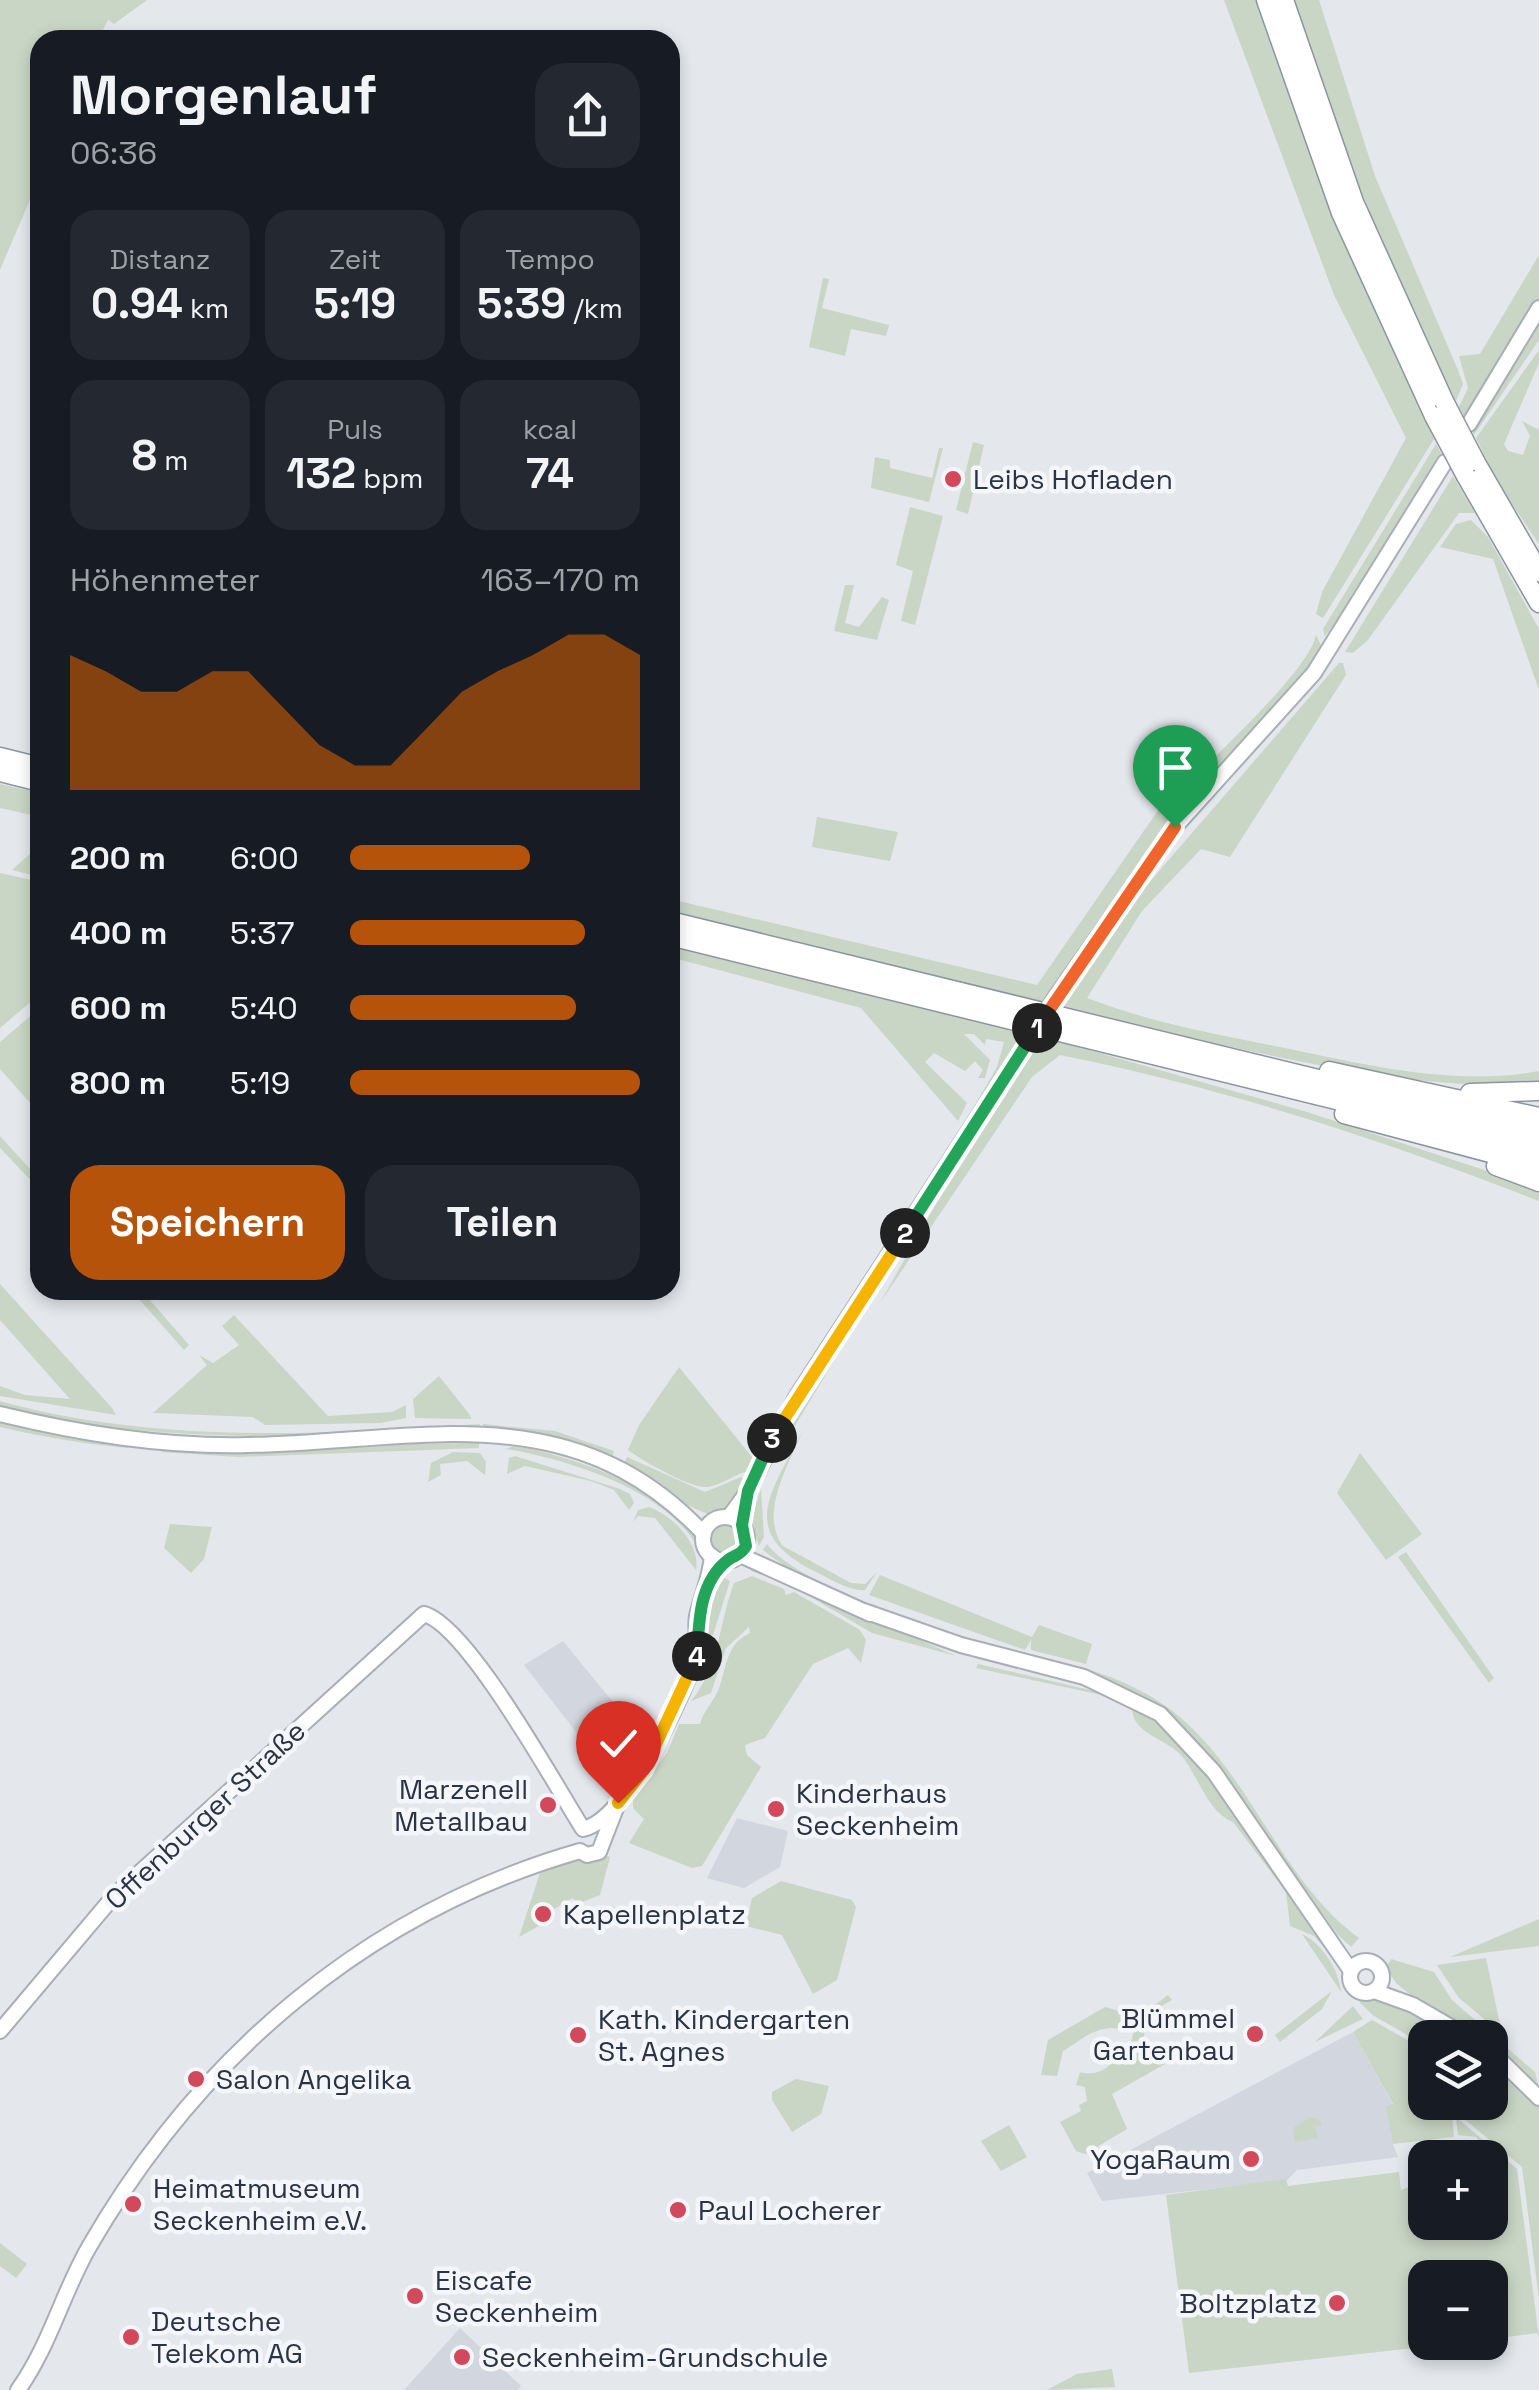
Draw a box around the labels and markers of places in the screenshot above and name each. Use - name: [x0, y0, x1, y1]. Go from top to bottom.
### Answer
- place label: Leibs Hofladen: [973, 461, 1173, 497]
- marker: Leibs Hofladen: [942, 468, 964, 490]
- pin: [1133, 725, 1218, 828]
- pin: 1: [1012, 1003, 1062, 1053]
- pin: 2: [880, 1208, 930, 1258]
- pin: 3: [747, 1413, 797, 1463]
- pin: 4: [672, 1631, 722, 1681]
- pin: [576, 1701, 661, 1804]
- place label: Marzenell Metallbau: [394, 1771, 528, 1839]
- place label: Kinderhaus Seckenheim: [796, 1775, 959, 1843]
- marker: Marzenell Metallbau: [537, 1794, 559, 1816]
- marker: Kinderhaus Seckenheim: [765, 1798, 787, 1820]
- place label: Kapellenplatz: [563, 1896, 746, 1932]
- marker: Kapellenplatz: [532, 1903, 554, 1925]
- place label: Blümmel Gartenbau: [1093, 2000, 1235, 2068]
- place label: Kath. Kindergarten St. Agnes: [598, 2001, 850, 2069]
- marker: Blümmel Gartenbau: [1244, 2023, 1266, 2045]
- marker: Kath. Kindergarten St. Agnes: [567, 2024, 589, 2046]
- place label: Salon Angelika: [216, 2061, 411, 2097]
- marker: Salon Angelika: [185, 2068, 207, 2090]
- place label: YogaRaum: [1090, 2141, 1231, 2177]
- marker: YogaRaum: [1240, 2148, 1262, 2170]
- place label: Heimatmuseum Seckenheim e.V.: [153, 2170, 367, 2238]
- place label: Paul Locherer: [698, 2192, 882, 2228]
- marker: Heimatmuseum Seckenheim e.V.: [122, 2193, 144, 2215]
- marker: Paul Locherer: [667, 2199, 689, 2221]
- place label: Eiscafe Seckenheim: [435, 2262, 598, 2330]
- marker: Eiscafe Seckenheim: [404, 2285, 426, 2307]
- place label: Boltzplatz: [1179, 2285, 1317, 2321]
- marker: Boltzplatz: [1326, 2292, 1348, 2314]
- place label: Deutsche Telekom AG: [151, 2303, 303, 2371]
- marker: Deutsche Telekom AG: [120, 2326, 142, 2348]
- place label: Seckenheim-Grundschule: [482, 2339, 828, 2375]
- marker: Seckenheim-Grundschule: [451, 2346, 473, 2368]

